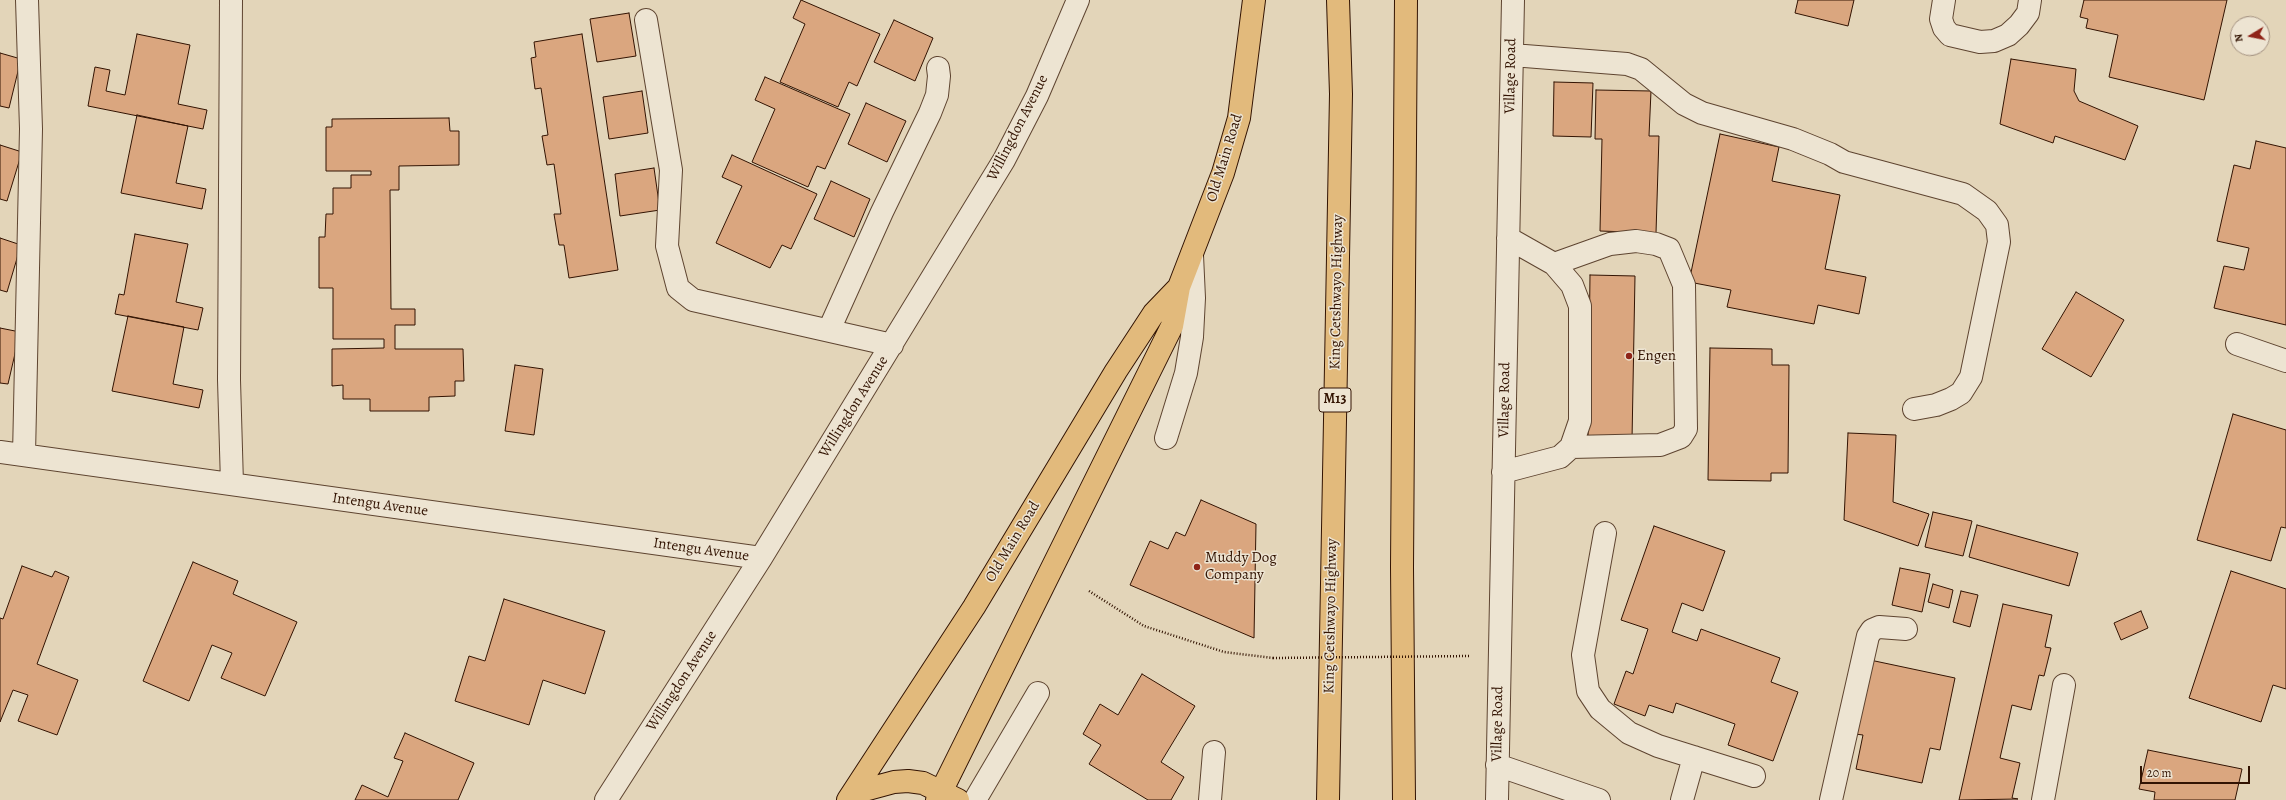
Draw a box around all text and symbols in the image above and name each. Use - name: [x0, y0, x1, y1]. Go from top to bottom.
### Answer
- north arrow: [2230, 16, 2270, 56]
- text: N: [2231, 33, 2247, 43]
- street label: Village Road: [1501, 38, 1521, 114]
- street label: Willingdon Avenue: [984, 72, 1052, 184]
- street label: Old Main Road: [1203, 112, 1247, 204]
- street label: King Cetshwayo Highway: [1327, 214, 1347, 370]
- place label: Engen: [1637, 347, 1676, 365]
- marker: Engen: [1624, 351, 1634, 361]
- street label: Willingdon Avenue: [816, 353, 892, 461]
- street label: Village Road: [1495, 362, 1515, 438]
- road number: M13: [1319, 388, 1351, 412]
- street label: Intengu Avenue: [331, 489, 429, 521]
- street label: Old Main Road: [982, 498, 1044, 586]
- street label: Intengu Avenue: [652, 534, 750, 566]
- street label: King Cetshwayo Highway: [1321, 538, 1341, 694]
- place label: Muddy Dog Company: [1205, 549, 1277, 584]
- marker: Muddy Dog Company: [1192, 562, 1202, 572]
- street label: Willingdon Avenue: [643, 627, 721, 735]
- street label: Village Road: [1488, 686, 1508, 762]
- scale bar: [2142, 758, 2252, 784]
- text: 20 m: [2147, 765, 2171, 781]

